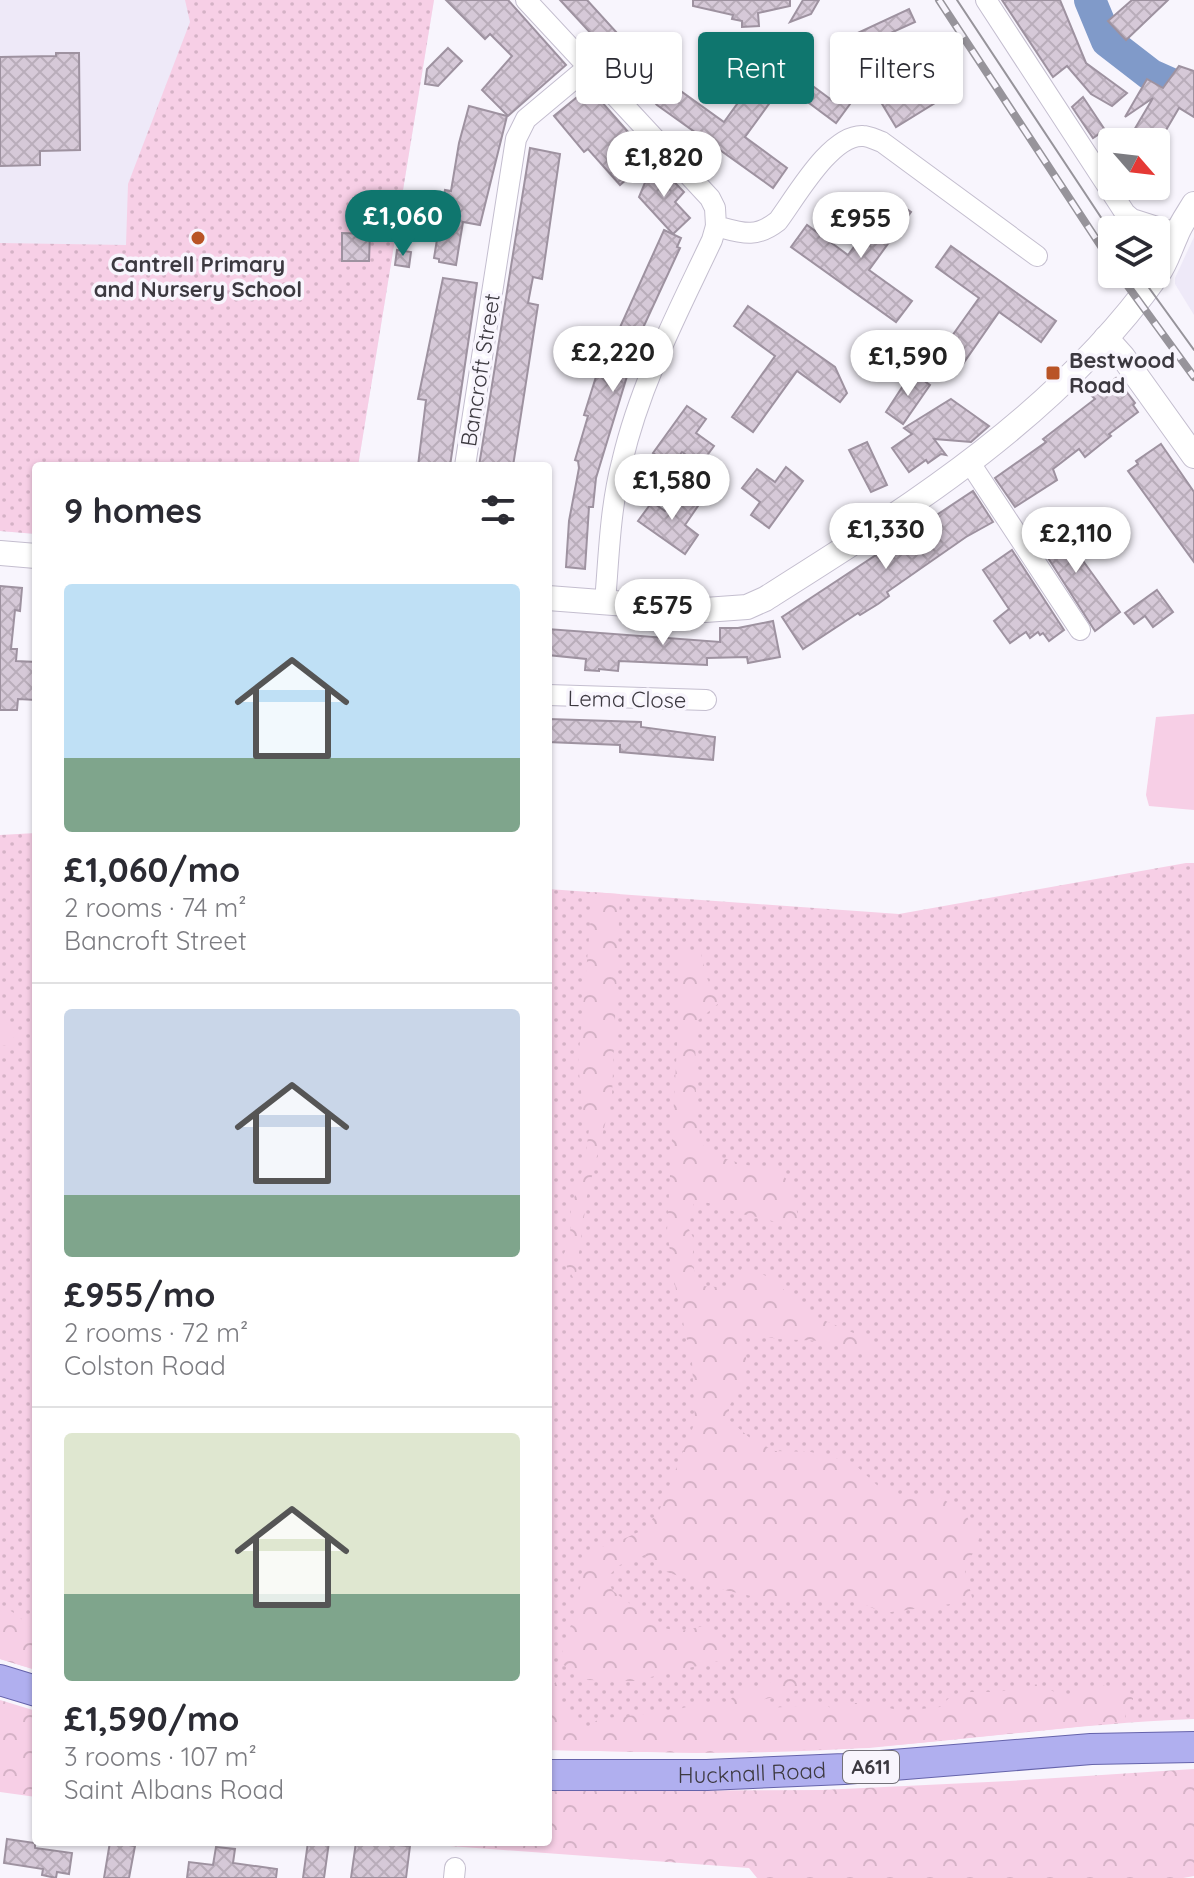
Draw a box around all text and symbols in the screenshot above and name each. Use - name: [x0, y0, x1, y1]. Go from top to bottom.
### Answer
- chip: Buy: [576, 32, 682, 104]
- chip: Rent: [698, 32, 814, 104]
- chip: Filters: [830, 32, 963, 104]
- north arrow: [1098, 128, 1170, 200]
- map controls: [1098, 128, 1170, 288]
- pin: £1,820: [599, 131, 729, 199]
- text: £1,820: [625, 140, 703, 173]
- pin: £1,060: [338, 190, 468, 258]
- pin: £955: [814, 192, 908, 260]
- text: £1,060: [363, 199, 443, 232]
- text: £955: [831, 201, 891, 234]
- button: layers: [1098, 216, 1170, 288]
- marker: Cantrell Primary and Nursery School: [189, 229, 207, 247]
- place label: Cantrell Primary and Nursery School: [94, 250, 302, 303]
- street label: Bancroft Street: [454, 291, 506, 449]
- pin: £2,220: [548, 326, 678, 394]
- pin: £1,590: [843, 330, 973, 398]
- text: £2,220: [571, 335, 655, 368]
- text: £1,590: [868, 339, 948, 372]
- place label: Bestwood Road: [1069, 346, 1175, 399]
- marker: Bestwood Road: [1044, 364, 1062, 382]
- pin: £1,580: [607, 454, 737, 522]
- text: £1,580: [633, 463, 711, 496]
- icon: filters: [476, 488, 520, 532]
- text: 9 homes: [64, 489, 202, 532]
- pin: £1,330: [821, 503, 951, 571]
- pin: £2,110: [1011, 507, 1141, 575]
- text: £1,330: [847, 512, 925, 545]
- text: £2,110: [1040, 516, 1112, 549]
- pin: £575: [616, 579, 710, 647]
- text: £575: [633, 588, 693, 621]
- icon: home: [220, 636, 364, 780]
- street label: Lema Close: [567, 684, 687, 714]
- text: £1,060/mo: [64, 848, 240, 891]
- text: 2 rooms · 74 m²: [64, 891, 247, 924]
- text: Bancroft Street: [64, 924, 247, 957]
- icon: home: [220, 1061, 364, 1205]
- text: £955/mo: [64, 1273, 216, 1316]
- text: 2 rooms · 72 m²: [64, 1316, 248, 1349]
- text: Colston Road: [64, 1349, 226, 1382]
- icon: home: [220, 1485, 364, 1629]
- text: £1,590/mo: [64, 1697, 239, 1740]
- text: 3 rooms · 107 m²: [64, 1740, 257, 1773]
- road number: A611: [843, 1751, 899, 1783]
- street label: Hucknall Road: [678, 1756, 827, 1789]
- text: Saint Albans Road: [64, 1773, 284, 1806]

